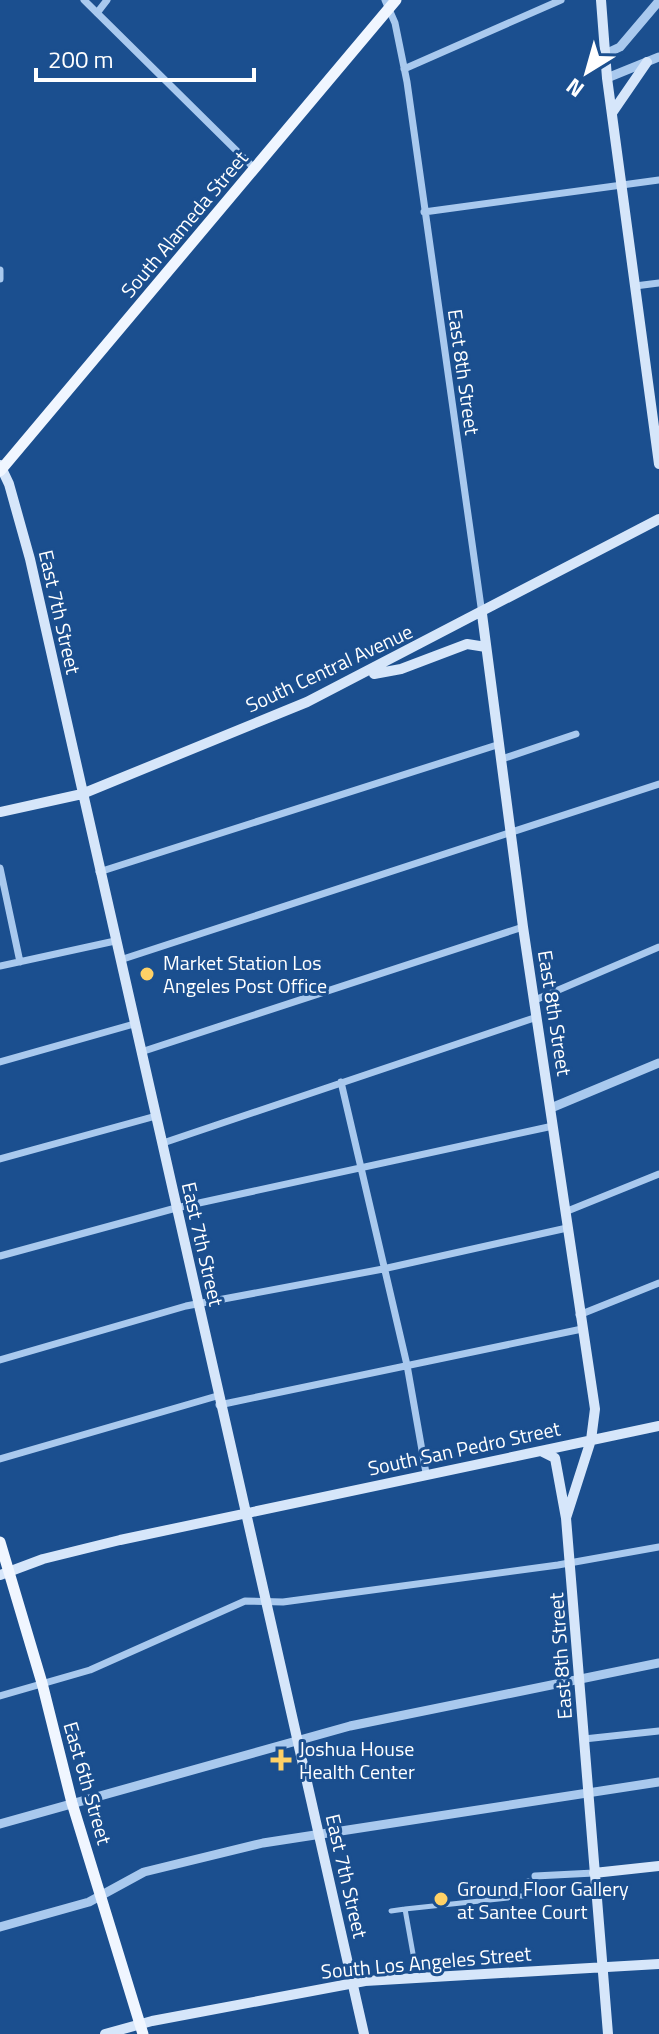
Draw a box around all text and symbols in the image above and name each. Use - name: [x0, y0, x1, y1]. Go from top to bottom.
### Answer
- scale bar: [36, 32, 254, 82]
- north arrow: [547, 32, 627, 112]
- text: 200 m: [48, 41, 114, 77]
- text: N: [559, 70, 591, 106]
- street label: South Alameda Street: [113, 144, 255, 304]
- street label: East 8th Street: [440, 307, 488, 437]
- street label: East 7th Street: [31, 547, 89, 677]
- street label: South Central Avenue: [240, 616, 418, 720]
- place label: Market Station Los Angeles Post Office: [163, 947, 327, 1001]
- street label: East 8th Street: [530, 948, 580, 1078]
- marker: Market Station Los Angeles Post Office: [138, 965, 156, 983]
- street label: East 7th Street: [174, 1179, 232, 1309]
- street label: South San Pedro Street: [365, 1412, 563, 1484]
- street label: East 8th Street: [540, 1592, 580, 1720]
- street label: East 6th Street: [56, 1718, 120, 1848]
- place label: Joshua House Health Center: [299, 1733, 415, 1787]
- marker: Joshua House Health Center: [270, 1749, 292, 1771]
- street label: East 7th Street: [318, 1811, 376, 1941]
- place label: Ground Floor Gallery at Santee Court: [457, 1873, 629, 1927]
- marker: Ground Floor Gallery at Santee Court: [432, 1890, 450, 1908]
- street label: South Los Angeles Street: [320, 1937, 532, 1987]

